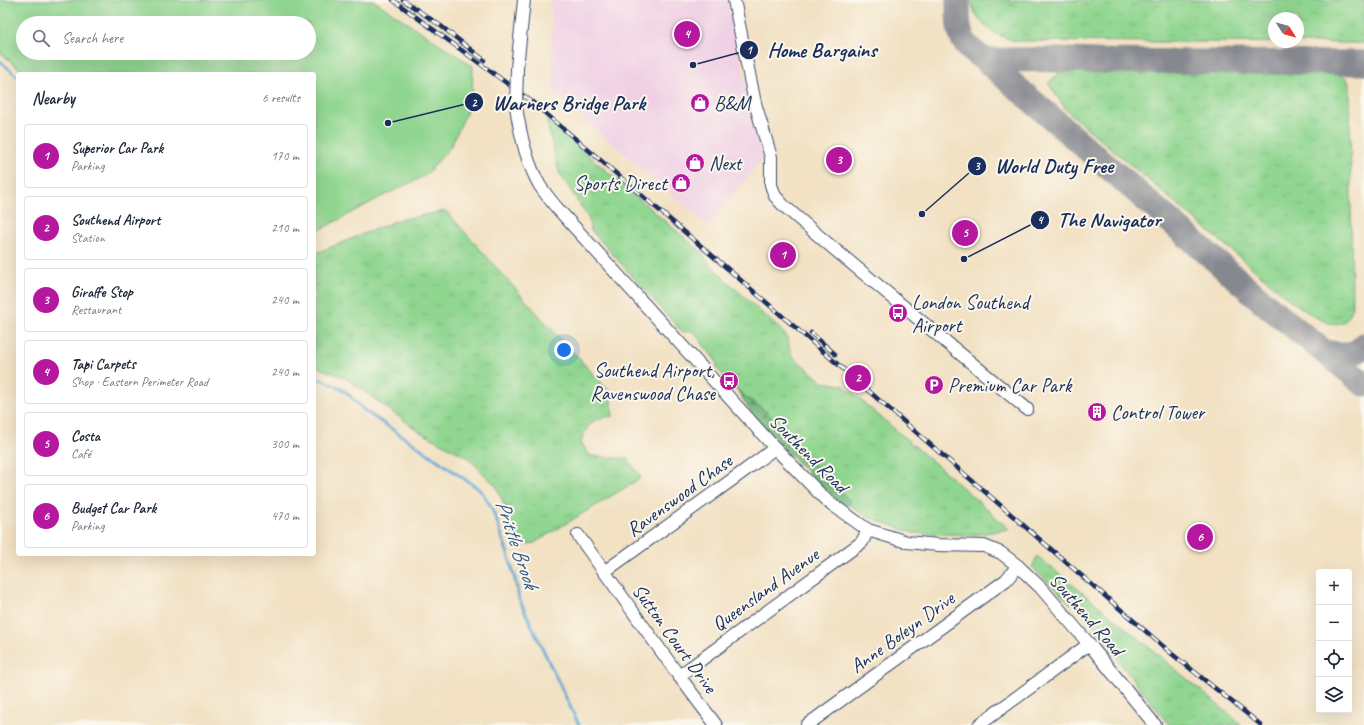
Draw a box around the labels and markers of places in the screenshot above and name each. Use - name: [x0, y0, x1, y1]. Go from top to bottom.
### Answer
- pin: 4: [674, 19, 700, 49]
- callout: Home Bargains: [739, 33, 884, 66]
- callout: Warners Bridge Park: [464, 86, 653, 119]
- place label: B&M: [714, 91, 752, 116]
- shop icon: B&M: [689, 92, 711, 114]
- pin: 3: [826, 145, 852, 175]
- callout: World Duty Free: [967, 149, 1121, 182]
- place label: Next: [709, 151, 744, 176]
- shop icon: Next: [684, 152, 706, 174]
- place label: Sports Direct: [574, 171, 669, 196]
- shop icon: Sports Direct: [670, 172, 692, 194]
- callout: The Navigator: [1030, 204, 1169, 237]
- pin: 5: [952, 218, 978, 248]
- pin: 1: [770, 240, 796, 270]
- place label: London Southend Airport: [912, 290, 1032, 338]
- bus stop icon: London Southend Airport: [887, 302, 909, 324]
- place label: Southend Airport, Ravenswood Chase: [590, 358, 716, 406]
- pin: 2: [845, 363, 871, 393]
- bus stop icon: Southend Airport, Ravenswood Chase: [718, 370, 740, 392]
- place label: Premium Car Park: [948, 373, 1073, 398]
- parking icon: Premium Car Park: [923, 374, 945, 396]
- place label: Control Tower: [1111, 400, 1206, 425]
- building icon: Control Tower: [1086, 401, 1108, 423]
- pin: 6: [1187, 522, 1213, 552]

